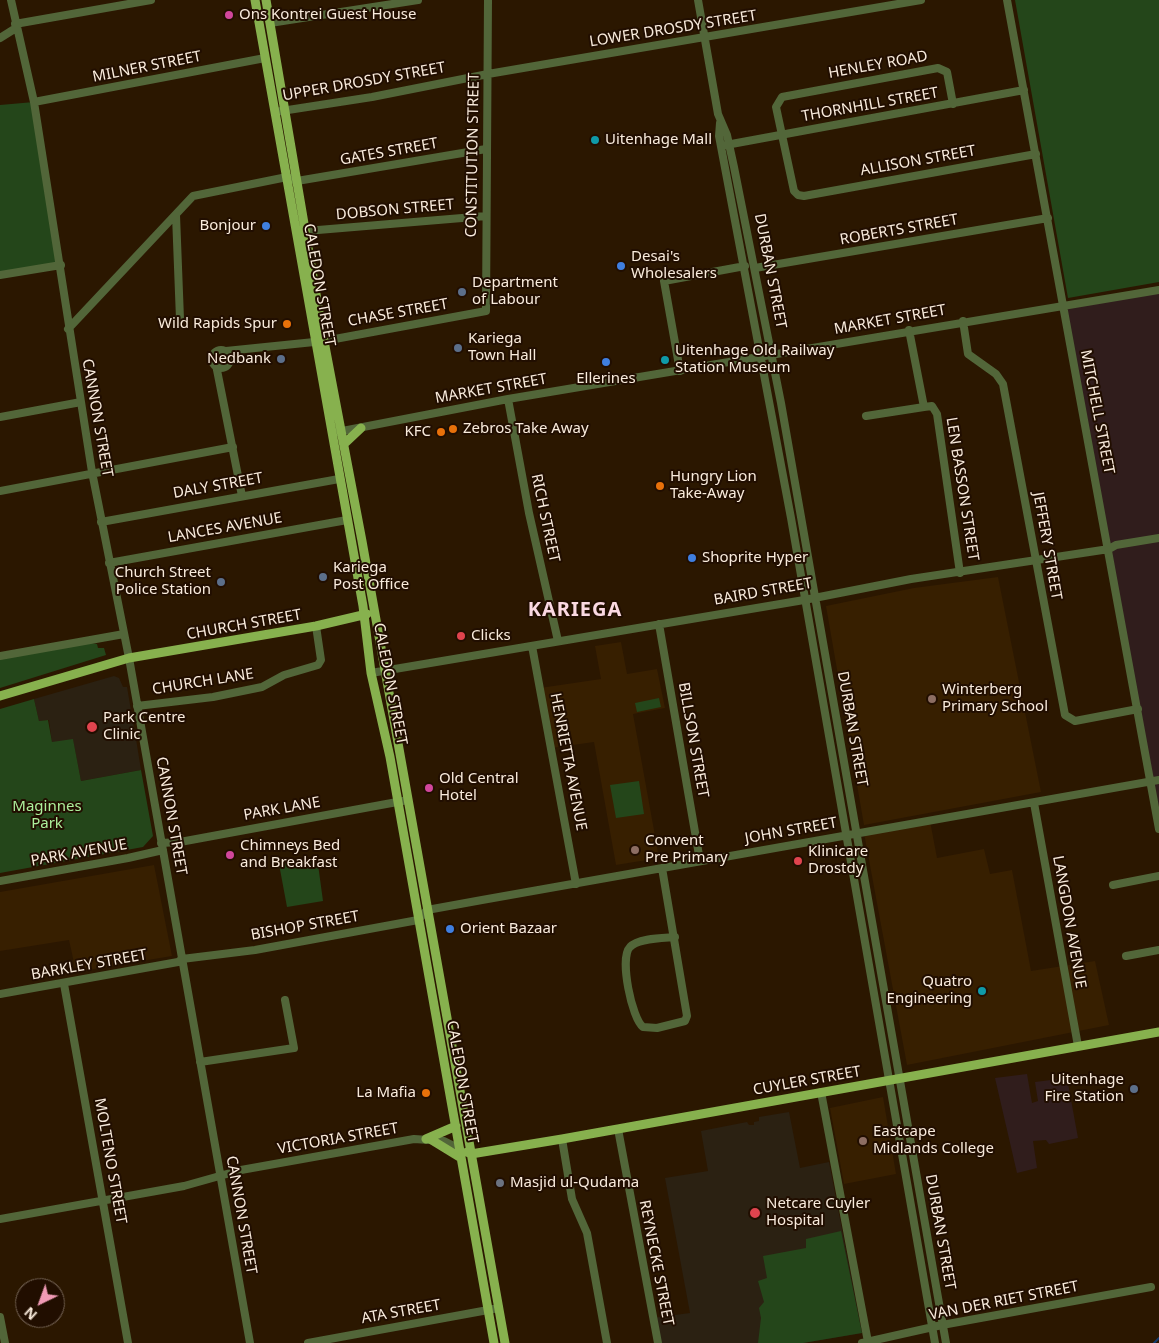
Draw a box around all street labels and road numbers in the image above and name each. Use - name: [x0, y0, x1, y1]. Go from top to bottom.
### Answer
- street label: LOWER DROSDY STREET: [588, 7, 758, 51]
- street label: HENLEY ROAD: [827, 47, 929, 83]
- street label: MILNER STREET: [91, 48, 203, 86]
- street label: UPPER DROSDY STREET: [281, 59, 447, 105]
- street label: CONSTITUTION STREET: [463, 73, 483, 237]
- street label: THORNHILL STREET: [800, 84, 940, 126]
- street label: GATES STREET: [339, 135, 439, 169]
- street label: ALLISON STREET: [859, 142, 977, 180]
- street label: DOBSON STREET: [335, 196, 455, 224]
- street label: ROBERTS STREET: [838, 211, 960, 249]
- street label: DURBAN STREET: [750, 212, 790, 330]
- street label: CALEDON STREET: [299, 222, 339, 348]
- street label: CHASE STREET: [346, 295, 450, 331]
- street label: MARKET STREET: [833, 301, 947, 339]
- street label: MITCHELL STREET: [1076, 348, 1118, 476]
- street label: CANNON STREET: [78, 357, 116, 479]
- street label: MARKET STREET: [434, 370, 548, 408]
- street label: LEN BASSON STREET: [942, 416, 982, 562]
- street label: DALY STREET: [172, 469, 264, 503]
- street label: RICH STREET: [527, 472, 563, 564]
- street label: JEFFERY STREET: [1029, 491, 1065, 601]
- street label: LANCES AVENUE: [166, 509, 284, 547]
- street label: BAIRD STREET: [712, 574, 814, 610]
- street label: CHURCH STREET: [185, 606, 303, 644]
- street label: CALEDON STREET: [369, 621, 411, 747]
- street label: CHURCH LANE: [151, 665, 255, 699]
- street label: DURBAN STREET: [833, 670, 871, 788]
- street label: BILLSON STREET: [674, 681, 712, 799]
- street label: HENRIETTA AVENUE: [546, 692, 590, 832]
- street label: CANNON STREET: [152, 755, 190, 877]
- street label: PARK LANE: [242, 793, 322, 825]
- street label: JOHN STREET: [744, 814, 838, 848]
- street label: PARK AVENUE: [29, 836, 129, 870]
- street label: LANGDON AVENUE: [1048, 854, 1090, 990]
- street label: BISHOP STREET: [249, 908, 361, 944]
- street label: BARKLEY STREET: [30, 946, 148, 984]
- street label: CALEDON STREET: [442, 1019, 482, 1145]
- street label: CUYLER STREET: [752, 1063, 862, 1099]
- street label: MOLTENO STREET: [90, 1097, 130, 1225]
- street label: VICTORIA STREET: [276, 1120, 400, 1158]
- street label: CANNON STREET: [222, 1154, 260, 1276]
- street label: DURBAN STREET: [921, 1173, 959, 1291]
- street label: REYNECKE STREET: [635, 1199, 677, 1327]
- street label: VAN DER RIET STREET: [928, 1278, 1080, 1324]
- street label: ATA STREET: [360, 1296, 442, 1328]

